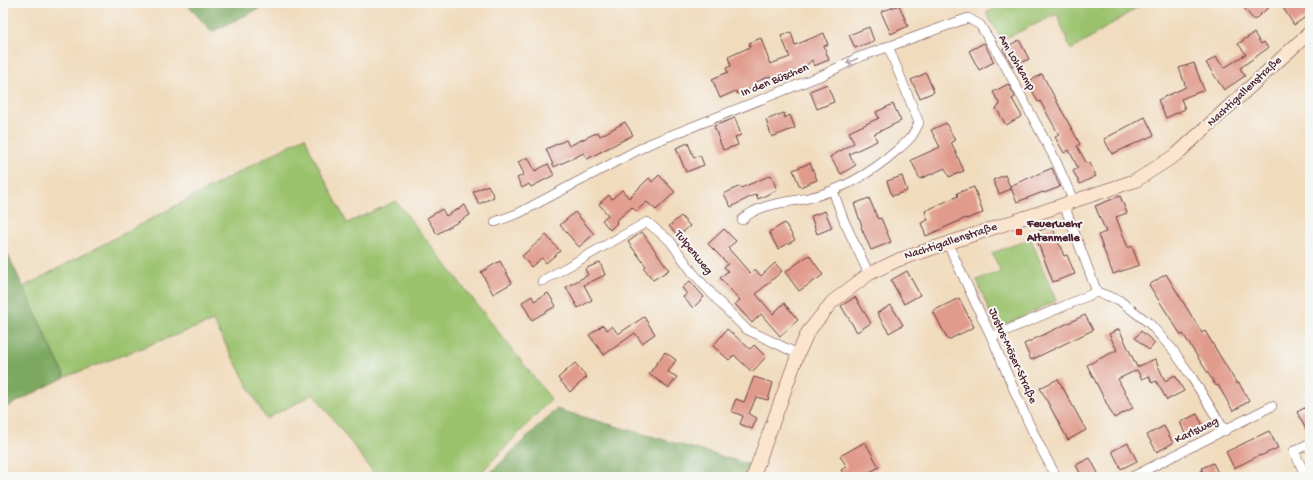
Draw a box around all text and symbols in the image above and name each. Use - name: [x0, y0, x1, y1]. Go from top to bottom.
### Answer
- street label: Am Lohkamp: [994, 33, 1038, 93]
- street label: Nachtigallenstraße: [1205, 53, 1286, 130]
- one-way arrow: [846, 58, 858, 65]
- street label: In den Büschen: [739, 61, 811, 101]
- place label: Feuerwehr Altenmelle: [1026, 218, 1083, 246]
- street label: Nachtigallenstraße: [903, 220, 1000, 264]
- street label: Tulpenweg: [670, 227, 715, 278]
- marker: Feuerwehr Altenmelle: [1014, 227, 1024, 237]
- street label: Justus-Möser-Straße: [985, 306, 1040, 407]
- street label: Karlsweg: [1173, 414, 1221, 448]

